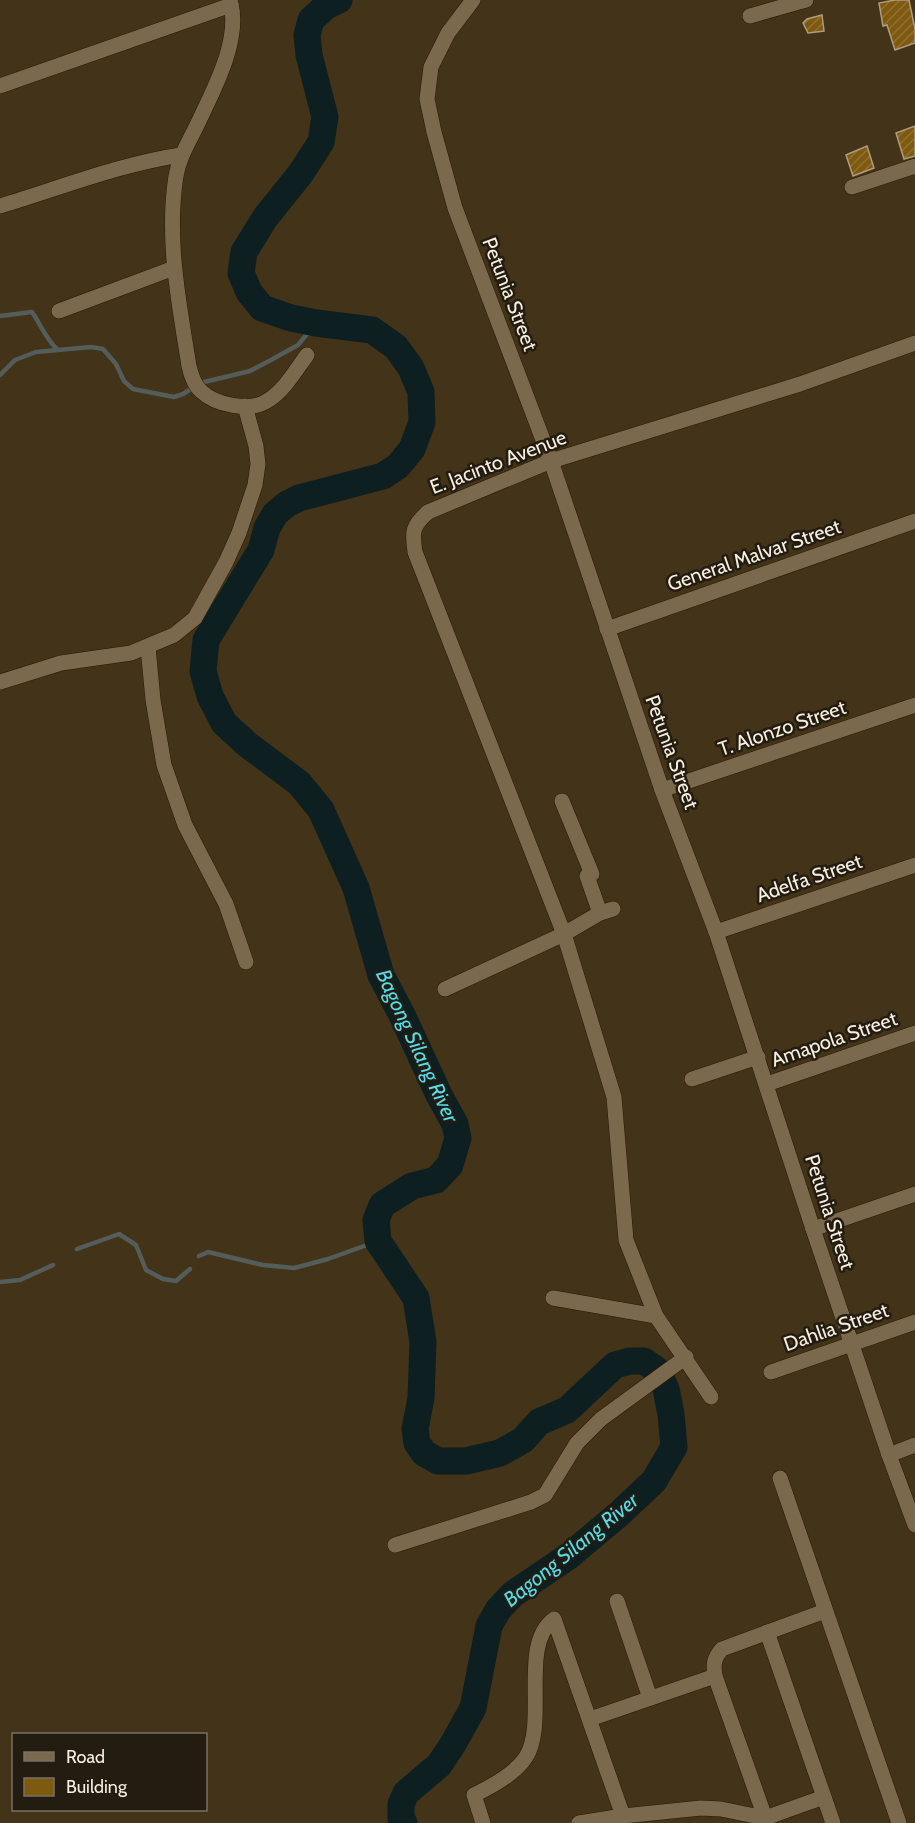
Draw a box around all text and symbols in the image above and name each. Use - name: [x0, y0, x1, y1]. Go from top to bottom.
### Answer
- street label: Petunia Street: [477, 234, 543, 354]
- street label: E. Jacinto Avenue: [426, 425, 570, 499]
- street label: General Malvar Street: [664, 514, 844, 596]
- street label: Petunia Street: [640, 692, 704, 813]
- street label: T. Alonzo Street: [715, 695, 849, 761]
- street label: Adelfa Street: [753, 849, 865, 907]
- water label: Bagong Silang River: [371, 965, 465, 1128]
- street label: Amapola Street: [768, 1006, 900, 1072]
- street label: Petunia Street: [800, 1151, 860, 1273]
- street label: Dahlia Street: [780, 1298, 892, 1356]
- water label: Bagong Silang River: [498, 1487, 644, 1612]
- legend: [12, 1733, 207, 1811]
- text: Road: [66, 1746, 105, 1768]
- text: Building: [66, 1776, 128, 1798]

